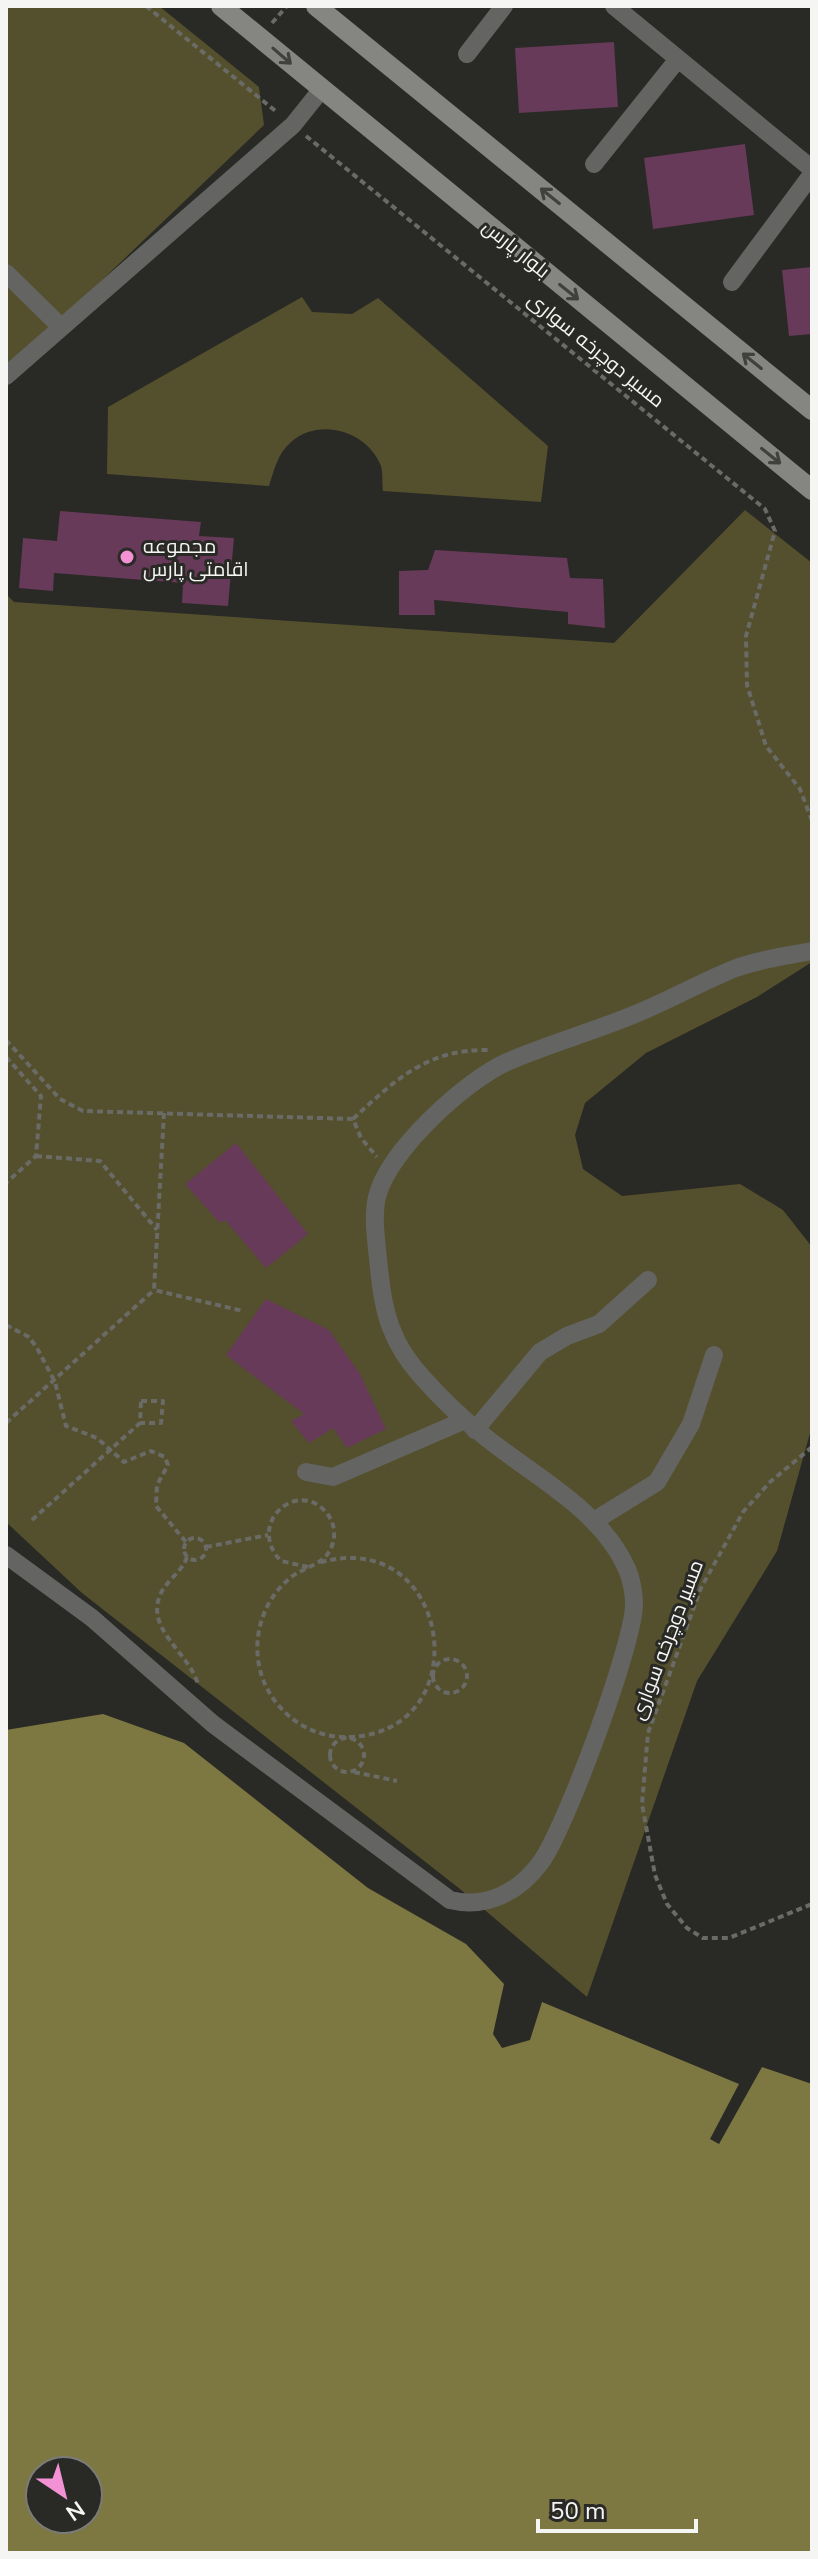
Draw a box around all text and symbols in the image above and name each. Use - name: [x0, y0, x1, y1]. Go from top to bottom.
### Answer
- one-way arrow: [271, 47, 291, 65]
- one-way arrow: [540, 188, 561, 205]
- street label: بلوار پارس: [477, 213, 555, 285]
- one-way arrow: [558, 283, 579, 301]
- street label: مسیر دوچرخه سواری: [522, 286, 670, 414]
- one-way arrow: [741, 352, 762, 370]
- one-way arrow: [760, 447, 781, 465]
- place label: مجموعه اقامتی پارس: [143, 533, 249, 583]
- marker: مجموعه اقامتی پارس: [118, 548, 136, 566]
- street label: مسیر دوچرخه سواری: [624, 1556, 710, 1724]
- north arrow: [24, 2455, 104, 2535]
- scale bar: [538, 2483, 696, 2533]
- text: N: [60, 2494, 90, 2528]
- text: 50 m: [550, 2495, 606, 2527]

